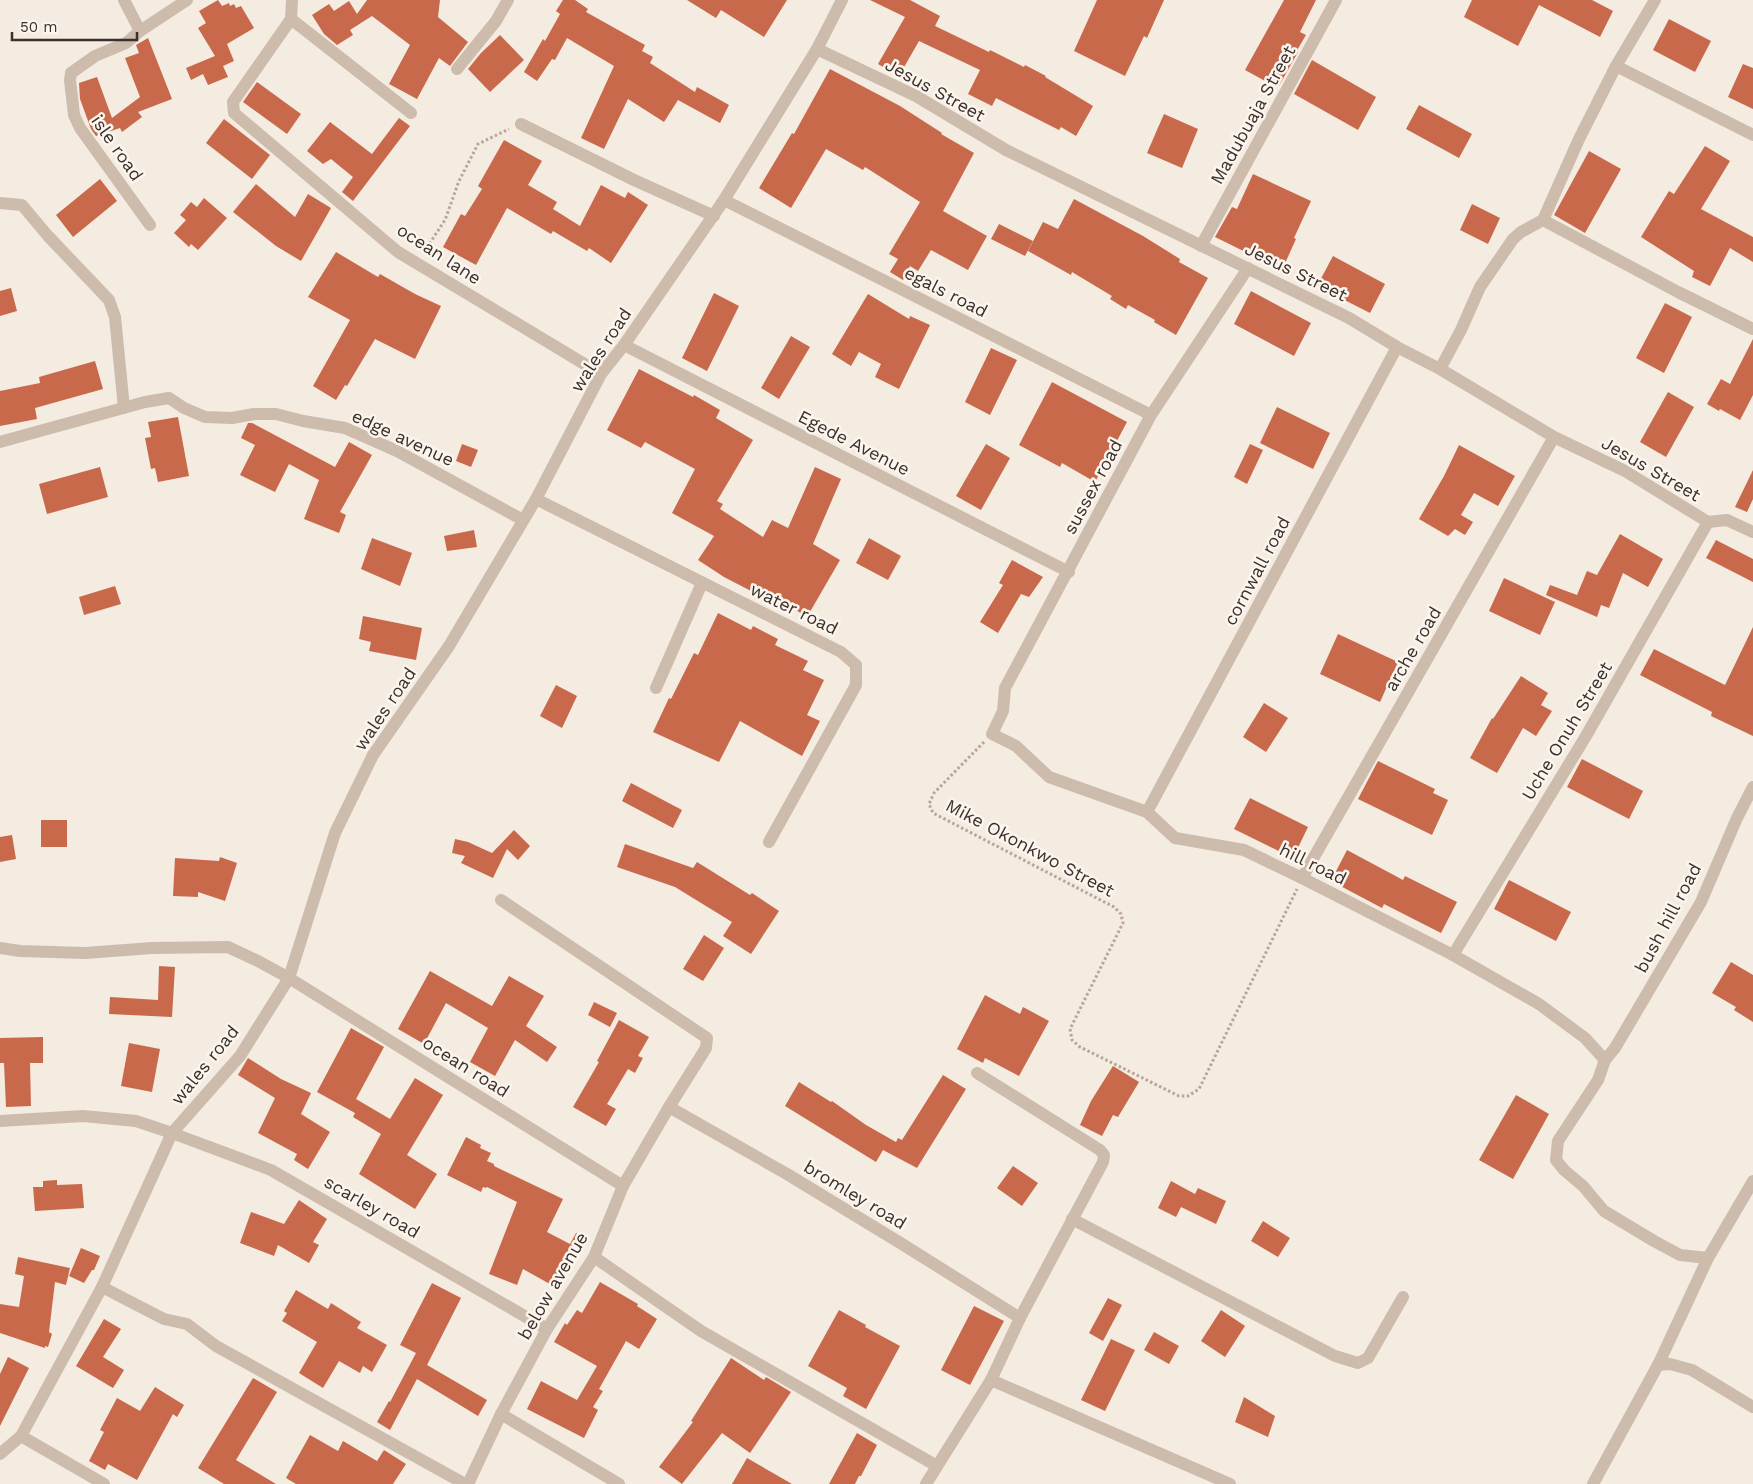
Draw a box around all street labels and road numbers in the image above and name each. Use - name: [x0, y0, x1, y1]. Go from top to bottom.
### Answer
- street label: Madubuaja Street: [1206, 41, 1300, 188]
- street label: Jesus Street: [882, 54, 989, 126]
- street label: isle road: [87, 111, 148, 185]
- street label: ocean lane: [393, 219, 485, 289]
- street label: Jesus Street: [1242, 238, 1351, 305]
- street label: egals road: [901, 262, 991, 321]
- street label: wales road: [566, 304, 635, 396]
- street label: edge avenue: [349, 405, 458, 470]
- street label: Egede Avenue: [795, 405, 913, 480]
- street label: Jesus Street: [1598, 432, 1705, 506]
- street label: sussex road: [1059, 436, 1126, 538]
- street label: cornwall road: [1219, 513, 1294, 629]
- street label: water road: [747, 578, 842, 639]
- street label: arche road: [1380, 603, 1445, 695]
- street label: Uche Onuh Street: [1517, 657, 1616, 804]
- street label: wales road: [349, 663, 420, 754]
- street label: Mike Okonkwo Street: [942, 794, 1118, 901]
- street label: hill road: [1276, 838, 1350, 889]
- street label: bush hill road: [1630, 859, 1705, 976]
- street label: wales road: [166, 1021, 243, 1109]
- street label: ocean road: [419, 1032, 513, 1101]
- street label: bromley road: [800, 1156, 910, 1233]
- street label: scarley road: [321, 1171, 424, 1242]
- street label: below avenue: [513, 1228, 592, 1343]

